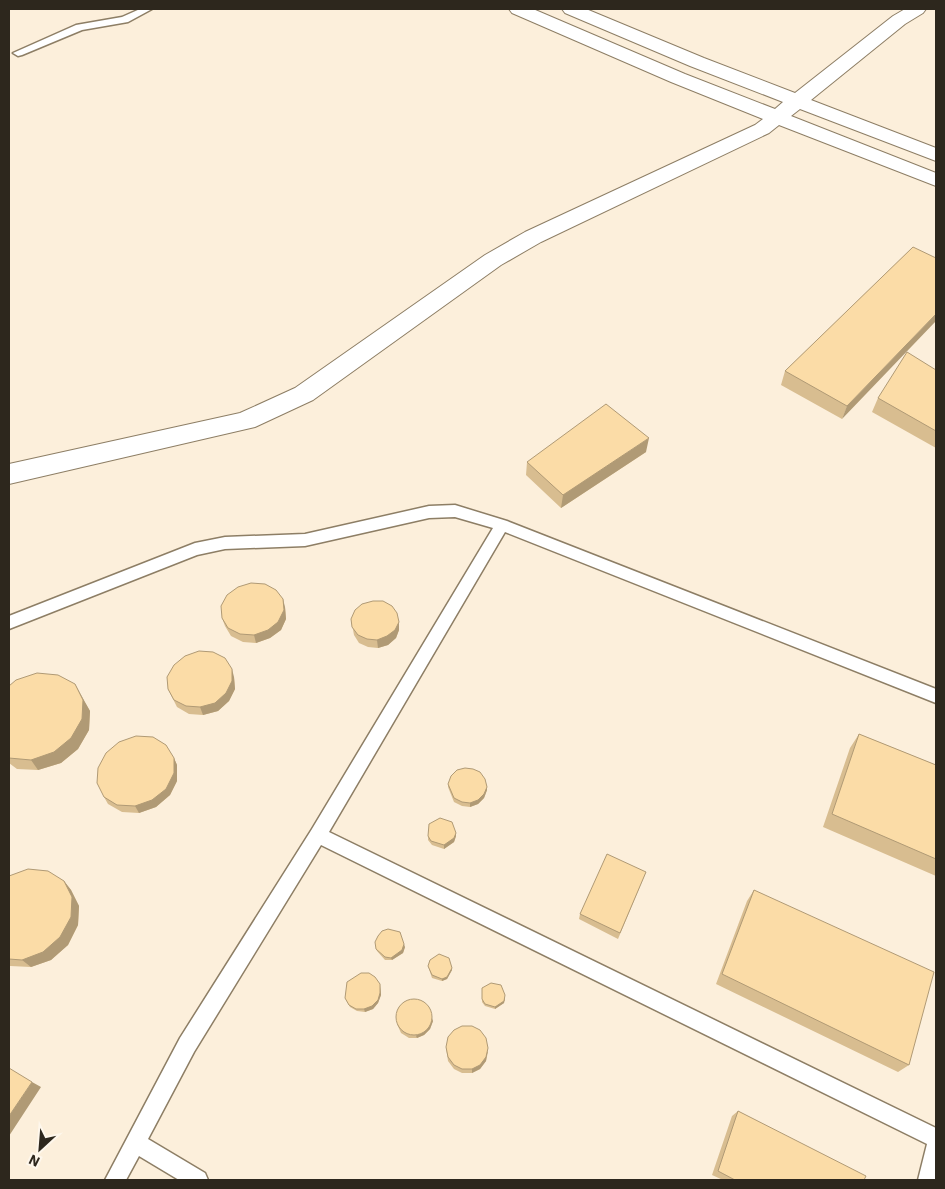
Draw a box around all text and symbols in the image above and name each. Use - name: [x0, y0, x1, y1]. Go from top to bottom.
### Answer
- north arrow: [15, 1124, 65, 1174]
- text: N: [26, 1150, 43, 1171]

